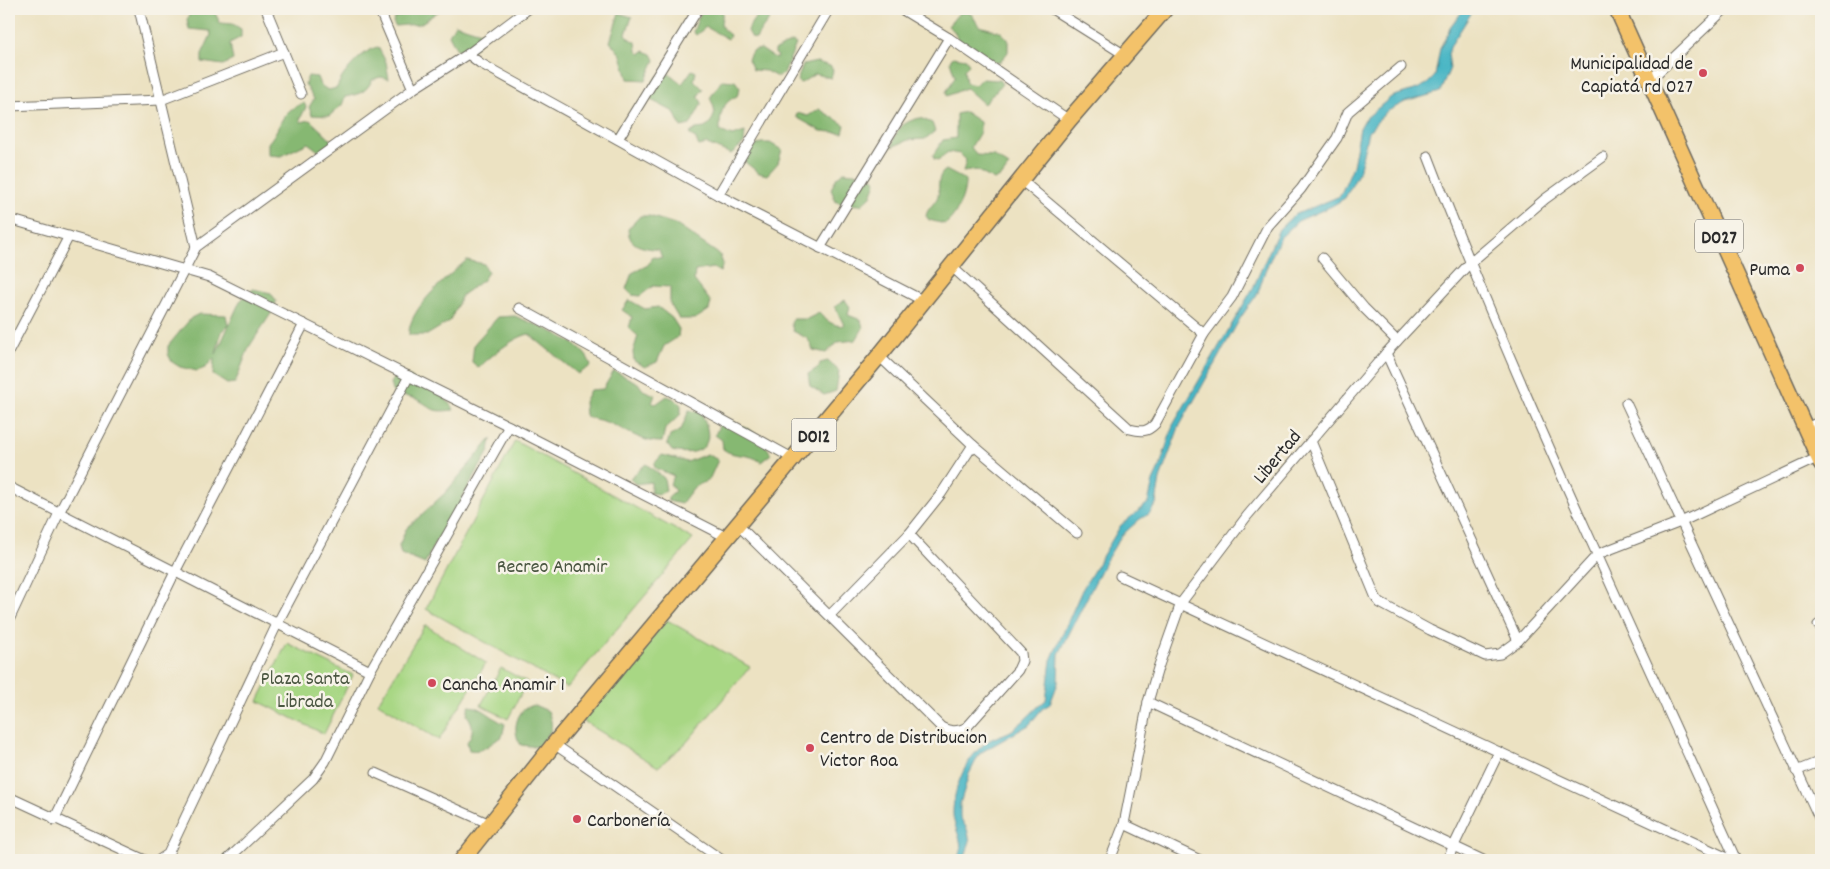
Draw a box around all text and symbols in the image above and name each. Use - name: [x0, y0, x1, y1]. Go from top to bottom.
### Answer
- place label: Municipalidad de Capiatá rd 027: [1570, 51, 1693, 102]
- marker: Municipalidad de Capiatá rd 027: [1697, 67, 1709, 79]
- road number: D027: [1695, 220, 1743, 252]
- place label: Puma: [1749, 257, 1791, 285]
- marker: Puma: [1794, 262, 1806, 274]
- road number: D012: [792, 418, 836, 452]
- street label: Libertad: [1247, 425, 1309, 491]
- park label: Recreo Anamir: [497, 554, 608, 582]
- park label: Plaza Santa Librada: [261, 666, 350, 717]
- place label: Cancha Anamir 1: [442, 672, 565, 700]
- marker: Cancha Anamir 1: [426, 677, 438, 689]
- place label: Centro de Distribucion Victor Roa: [820, 725, 987, 776]
- marker: Centro de Distribucion Victor Roa: [804, 742, 816, 754]
- place label: Carbonería: [587, 808, 670, 836]
- marker: Carbonería: [571, 813, 583, 825]

